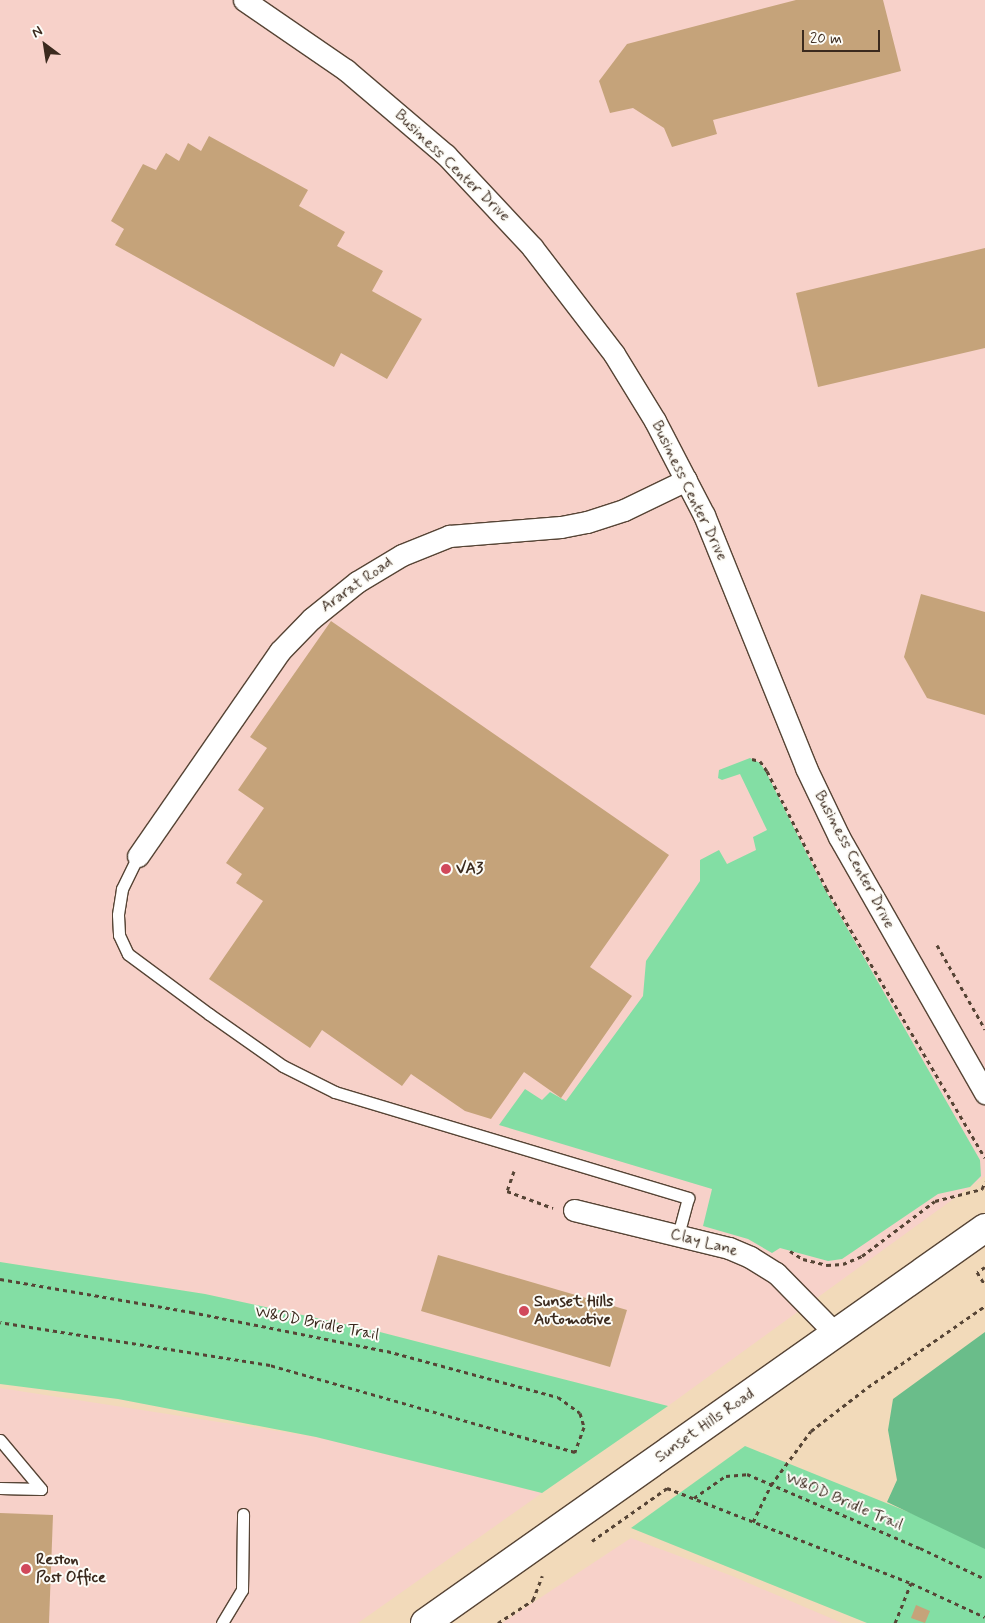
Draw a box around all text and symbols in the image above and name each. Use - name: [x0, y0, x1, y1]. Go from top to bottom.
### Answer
- north arrow: [20, 20, 70, 70]
- scale bar: [805, 20, 882, 52]
- text: N: [29, 22, 46, 42]
- text: 20 m: [810, 29, 842, 49]
- street label: Business Center Drive: [389, 105, 515, 227]
- street label: Business Center Drive: [646, 417, 732, 565]
- street label: Ararat Road: [317, 553, 397, 617]
- street label: Business Center Drive: [809, 787, 899, 933]
- place label: VA3: [456, 859, 483, 879]
- marker: VA3: [440, 863, 452, 875]
- street label: Clay Lane: [668, 1225, 740, 1261]
- place label: Sunset Hills Automotive: [534, 1292, 615, 1330]
- street label: W&OD Bridle Trail: [255, 1303, 379, 1345]
- marker: Sunset Hills Automotive: [518, 1305, 530, 1317]
- street label: Sunset Hills Road: [651, 1385, 759, 1467]
- street label: W&OD Bridle Trail: [783, 1469, 905, 1535]
- place label: Reston Post Office: [36, 1550, 106, 1588]
- marker: Reston Post Office: [20, 1563, 32, 1575]

